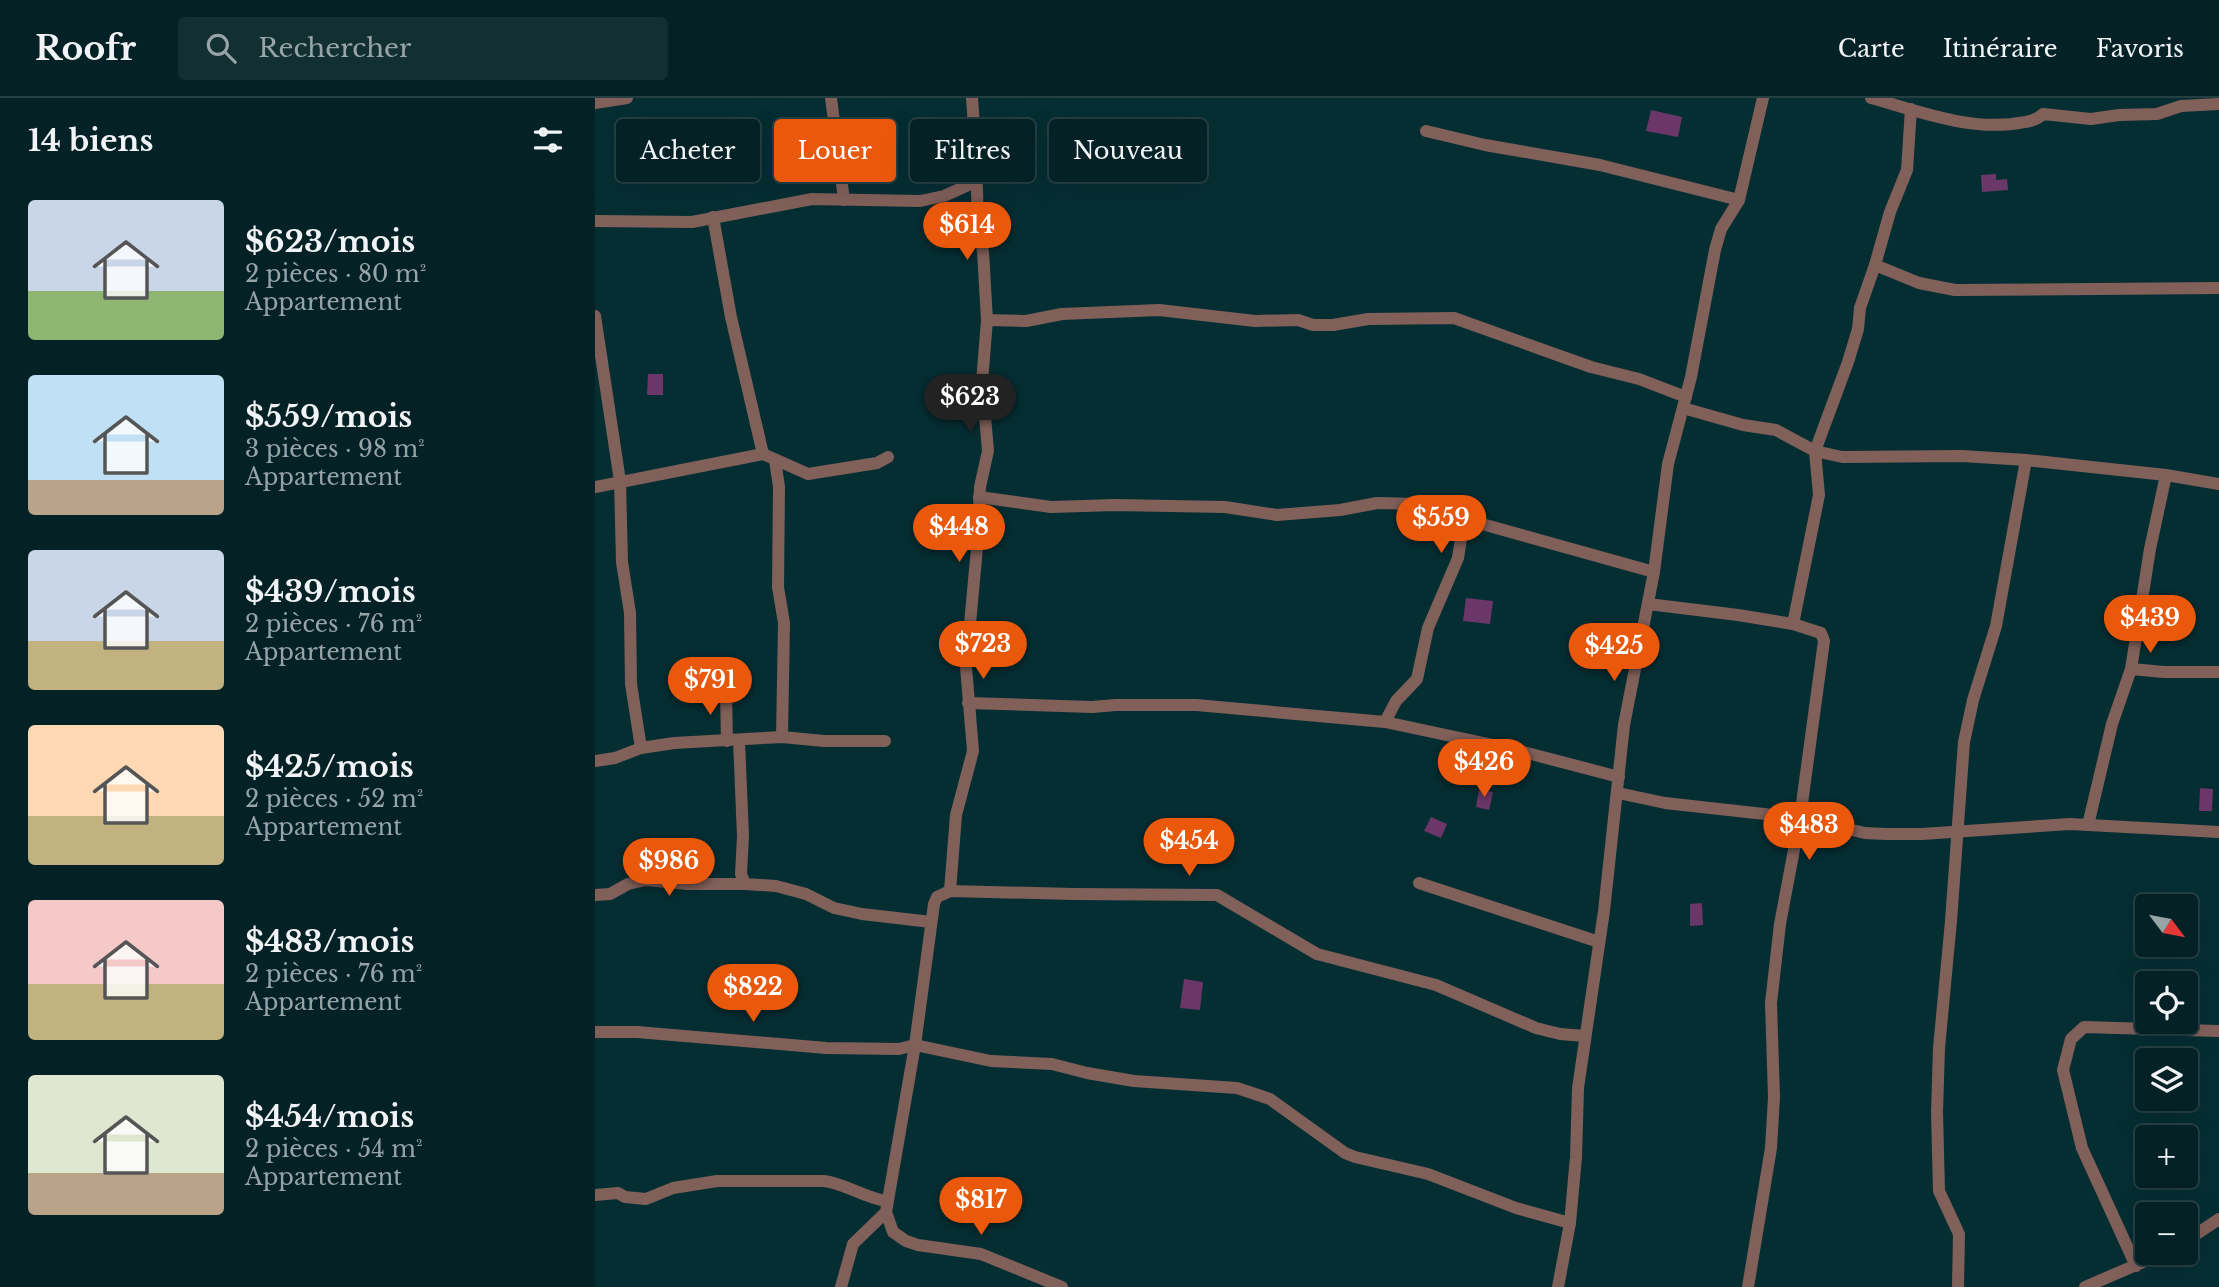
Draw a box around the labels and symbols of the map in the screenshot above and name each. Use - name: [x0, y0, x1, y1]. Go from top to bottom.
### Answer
- pin: $614: [926, 202, 1008, 262]
- pin: $623: [929, 374, 1011, 434]
- pin: $559: [1400, 496, 1482, 555]
- pin: $448: [918, 504, 1000, 564]
- pin: $439: [2109, 596, 2191, 655]
- pin: $723: [942, 622, 1024, 681]
- pin: $425: [1573, 624, 1655, 683]
- pin: $791: [669, 658, 751, 717]
- pin: $426: [1443, 740, 1525, 799]
- pin: $483: [1768, 802, 1850, 862]
- pin: $454: [1148, 818, 1230, 878]
- pin: $986: [628, 838, 710, 898]
- north arrow: [2135, 894, 2198, 957]
- pin: $822: [712, 964, 794, 1024]
- pin: $817: [940, 1178, 1022, 1237]

